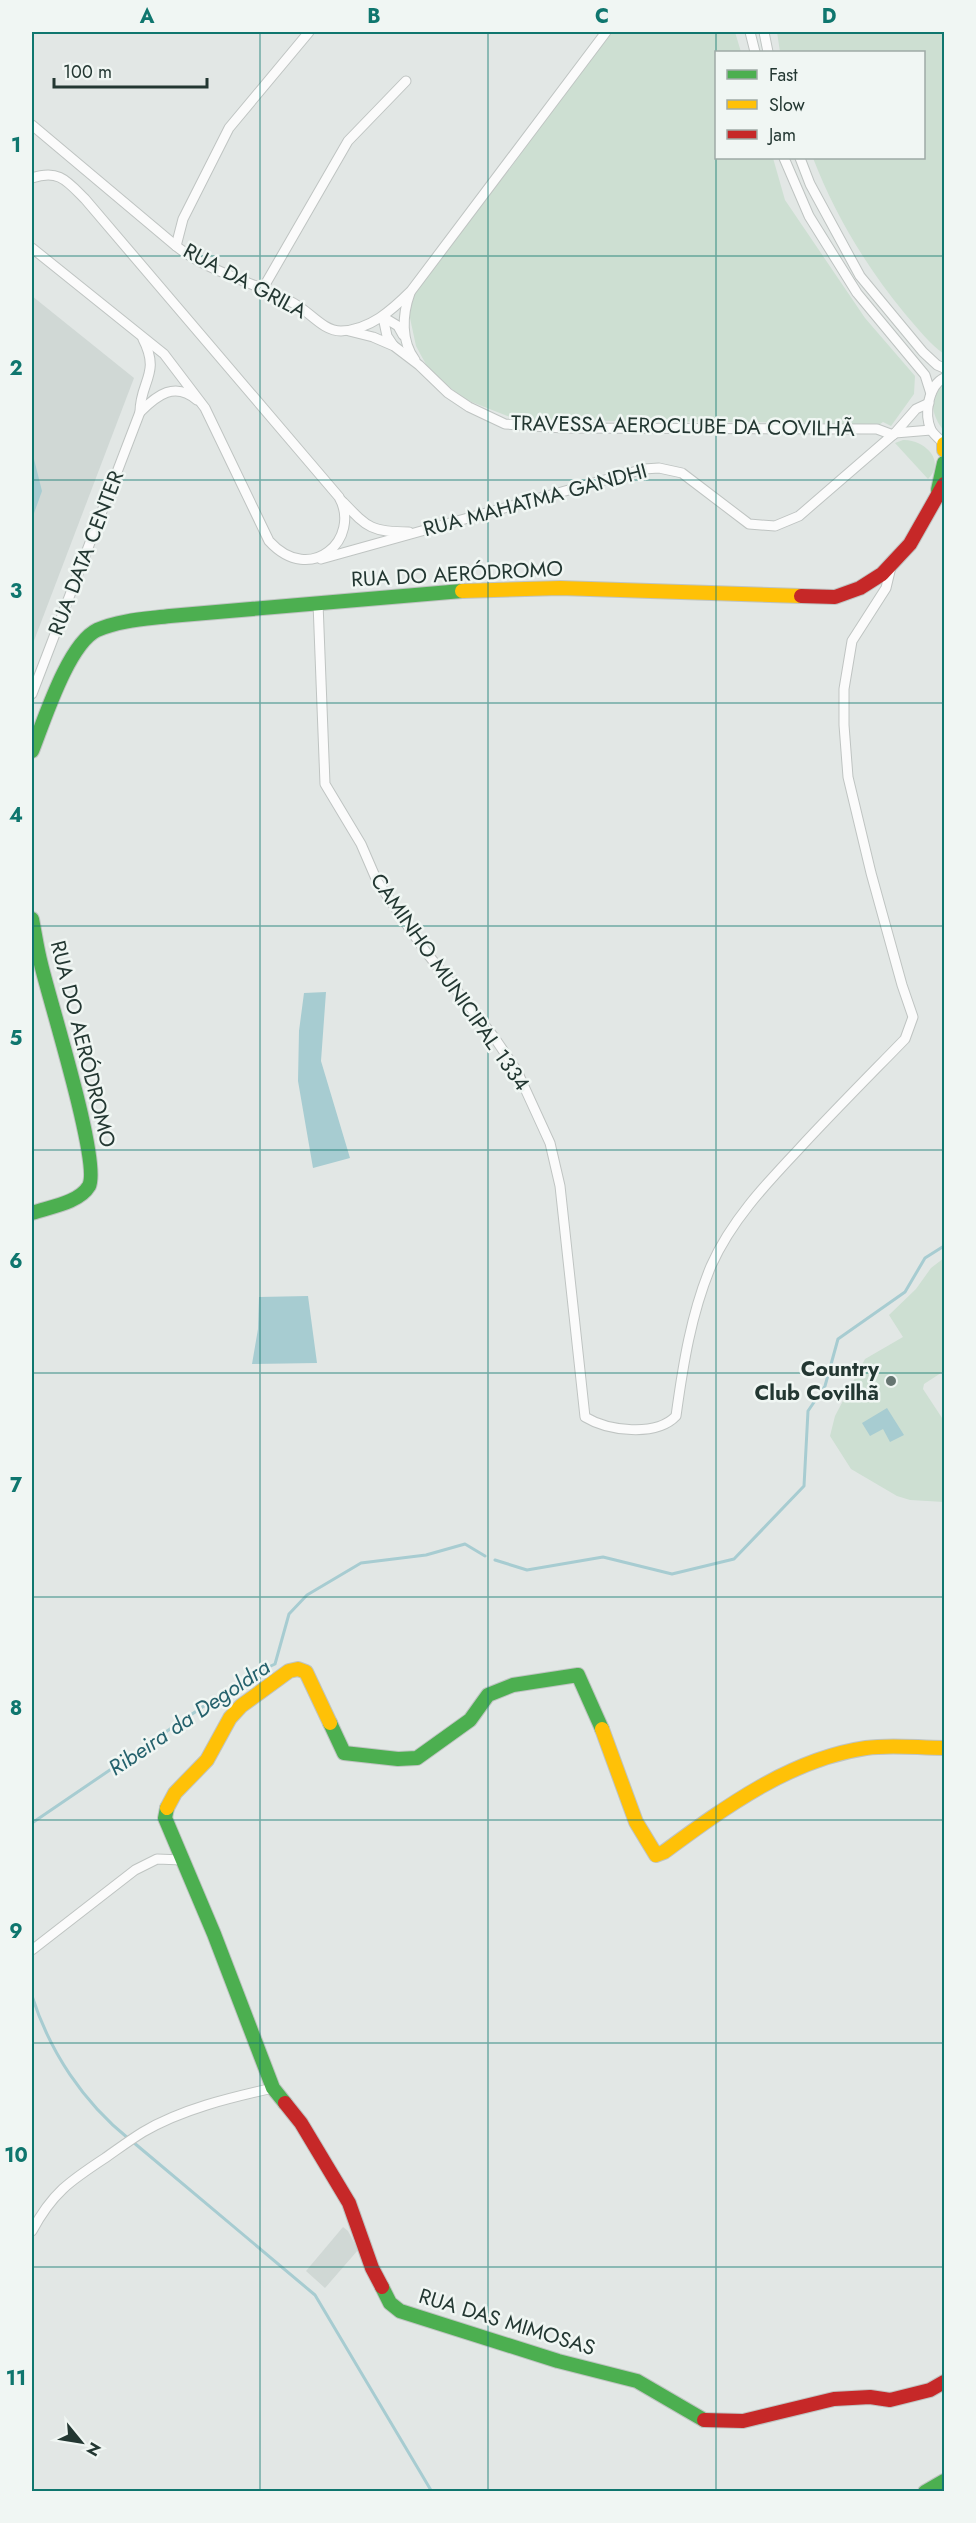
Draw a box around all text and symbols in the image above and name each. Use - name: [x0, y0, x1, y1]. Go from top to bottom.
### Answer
- text: A: [139, 2, 155, 31]
- text: B: [367, 2, 381, 31]
- text: C: [595, 2, 609, 31]
- text: D: [822, 2, 836, 31]
- scale bar: [54, 51, 207, 89]
- legend: [715, 51, 925, 159]
- text: 100 m: [63, 59, 112, 85]
- text: Fast: [769, 62, 798, 88]
- text: Slow: [769, 92, 806, 118]
- text: Jam: [767, 122, 796, 148]
- text: 1: [11, 131, 21, 160]
- street label: RUA DA GRILA: [178, 236, 312, 326]
- text: 2: [9, 354, 23, 383]
- street label: TRAVESSA AEROCLUBE DA COVILHÃ: [511, 408, 855, 444]
- street label: RUA MAHATMA GANDHI: [420, 456, 650, 544]
- street label: RUA DATA CENTER: [41, 466, 131, 640]
- street label: RUA DO AERÓDROMO: [350, 553, 564, 595]
- text: 3: [10, 577, 22, 606]
- text: 4: [9, 801, 23, 830]
- street label: CAMINHO MUNICIPAL 1334: [363, 867, 537, 1097]
- street label: RUA DO AERÓDROMO: [43, 937, 123, 1151]
- text: 5: [10, 1024, 23, 1053]
- text: 6: [9, 1247, 23, 1276]
- place label: Country Club Covilhã: [755, 1354, 880, 1408]
- marker: Country Club Covilhã: [884, 1374, 898, 1388]
- text: 7: [10, 1471, 23, 1500]
- water label: Ribeira da Degoldra: [102, 1651, 276, 1783]
- text: 8: [10, 1694, 22, 1723]
- text: 9: [9, 1917, 23, 1946]
- text: 10: [4, 2141, 28, 2170]
- street label: RUA DAS MIMOSAS: [415, 2281, 599, 2363]
- text: 11: [6, 2364, 26, 2393]
- north arrow: [51, 2412, 111, 2472]
- text: N: [80, 2438, 107, 2461]

